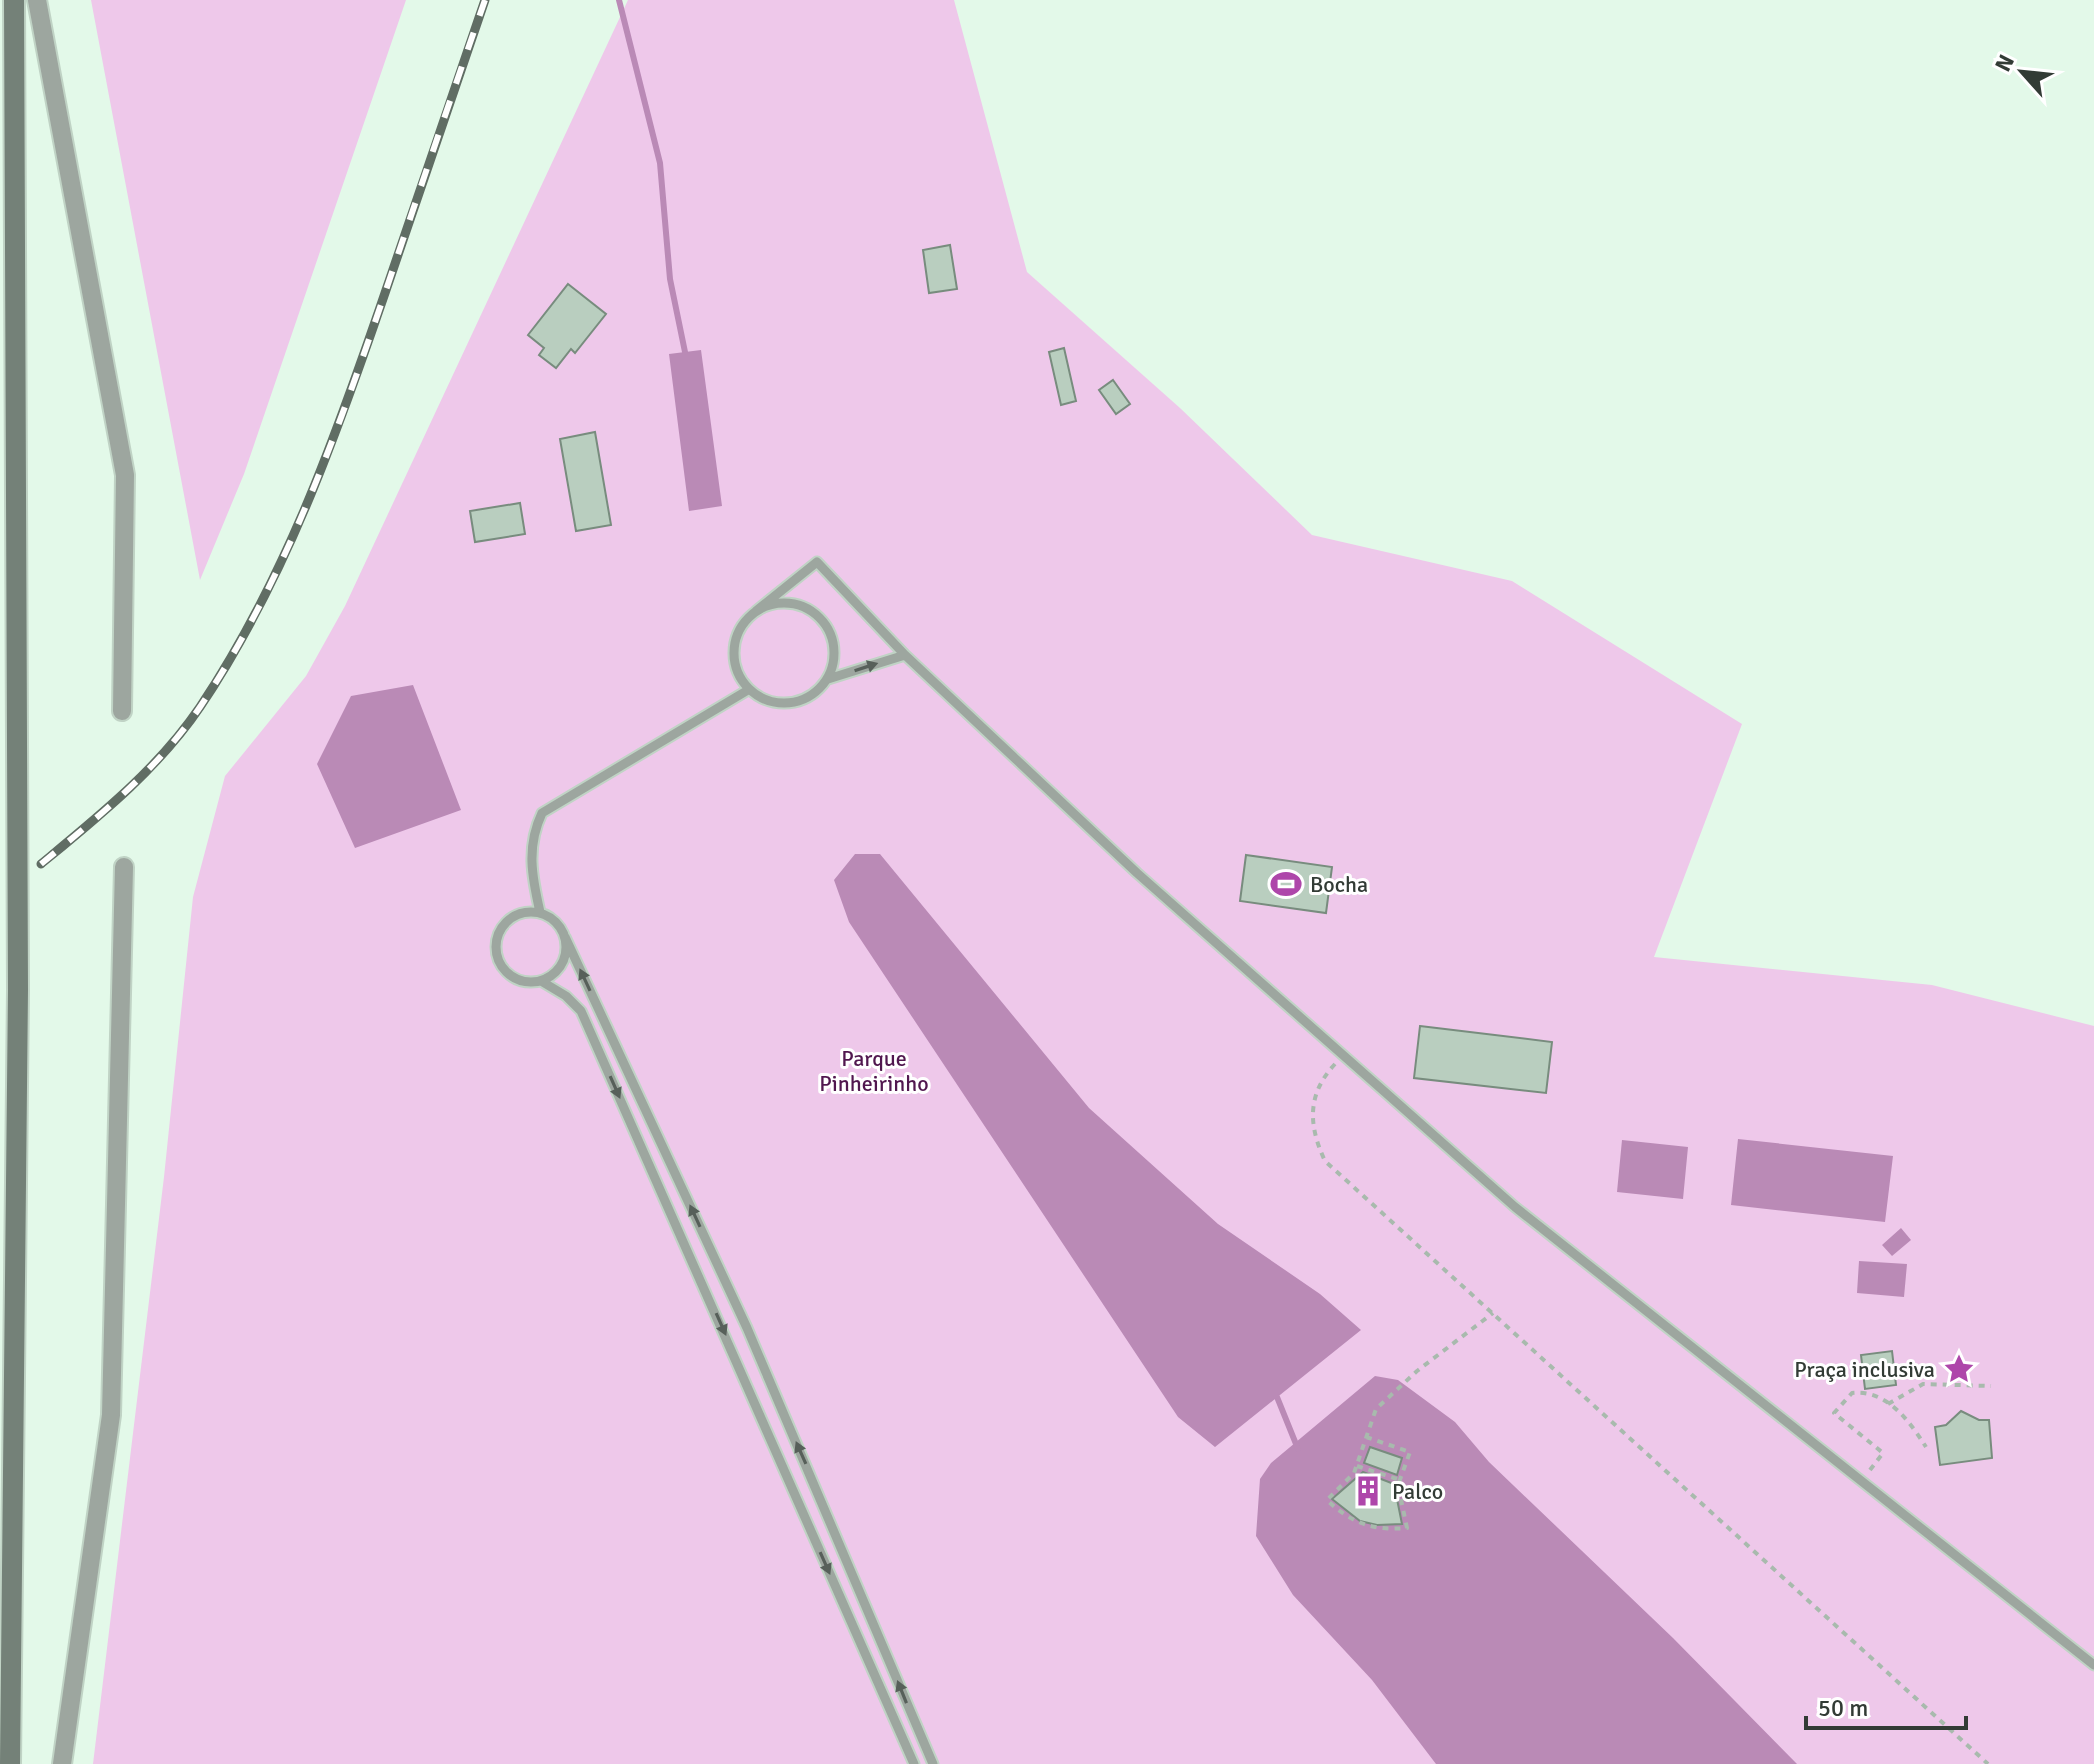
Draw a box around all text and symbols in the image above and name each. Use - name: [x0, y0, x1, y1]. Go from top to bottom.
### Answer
- north arrow: [1982, 32, 2062, 112]
- text: N: [1989, 50, 2020, 76]
- one-way arrow: [854, 660, 878, 673]
- sports icon: Bocha: [1269, 867, 1303, 901]
- place label: Bocha: [1310, 871, 1368, 898]
- one-way arrow: [578, 968, 592, 991]
- park label: Parque Pinheirinho: [819, 1045, 929, 1097]
- one-way arrow: [608, 1075, 622, 1099]
- one-way arrow: [688, 1204, 702, 1227]
- one-way arrow: [714, 1313, 728, 1336]
- place icon: Praça inclusiva: [1942, 1352, 1976, 1386]
- place label: Praça inclusiva: [1794, 1356, 1935, 1383]
- one-way arrow: [795, 1441, 808, 1464]
- building icon: Palco: [1351, 1474, 1385, 1508]
- place label: Palco: [1392, 1478, 1443, 1505]
- one-way arrow: [819, 1551, 832, 1575]
- one-way arrow: [895, 1680, 908, 1704]
- scale bar: [1806, 1680, 1966, 1730]
- text: 50 m: [1818, 1693, 1868, 1723]

